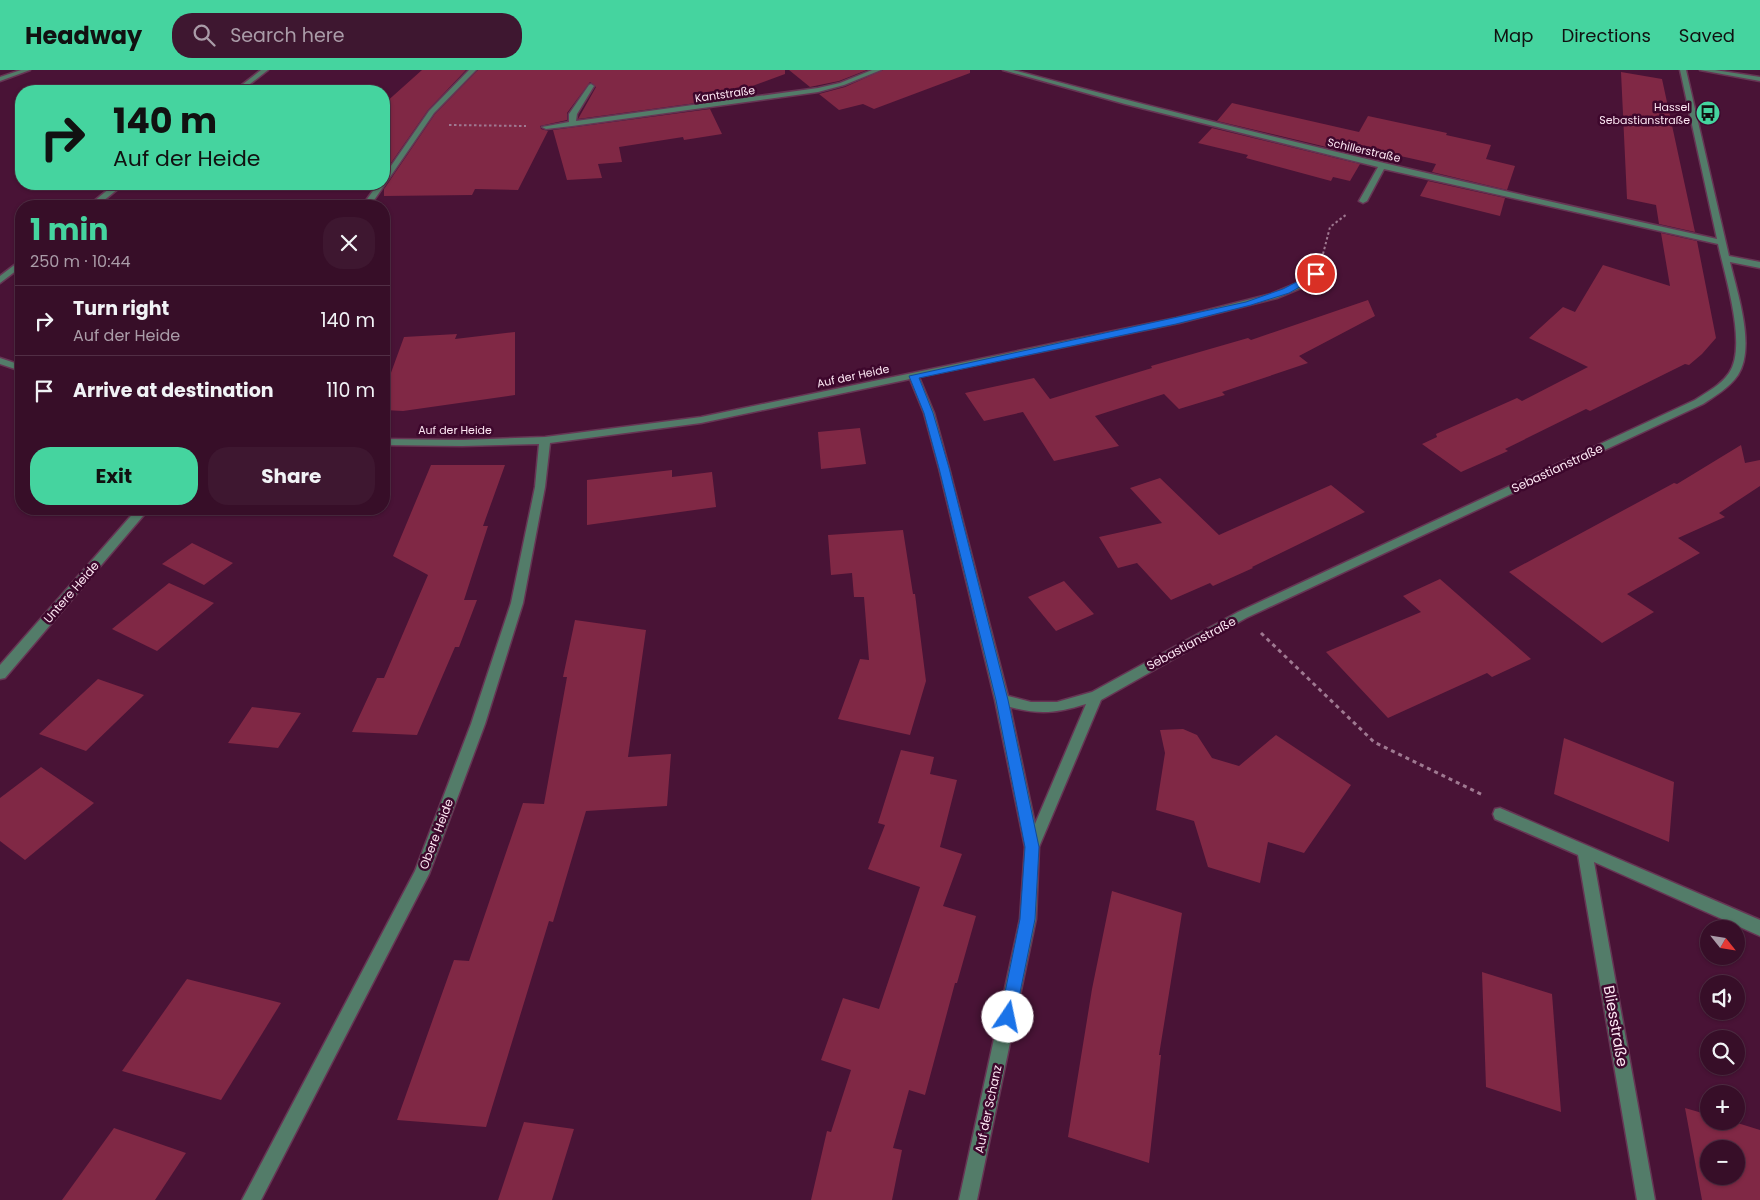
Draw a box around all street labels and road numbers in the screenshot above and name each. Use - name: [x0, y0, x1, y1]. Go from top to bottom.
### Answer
- street label: Kantstraße: [694, 82, 756, 106]
- street label: Schillerstraße: [1326, 134, 1402, 166]
- street label: Auf der Heide: [815, 360, 891, 391]
- street label: Auf der Heide: [418, 422, 492, 438]
- street label: Sebastianstraße: [1509, 439, 1605, 497]
- street label: Untere Heide: [39, 557, 103, 627]
- street label: Sebastianstraße: [1143, 612, 1239, 674]
- street label: Obere Heide: [415, 796, 457, 872]
- street label: Bliesstraße: [1599, 984, 1633, 1068]
- street label: Auf der Schanz: [970, 1063, 1006, 1155]

